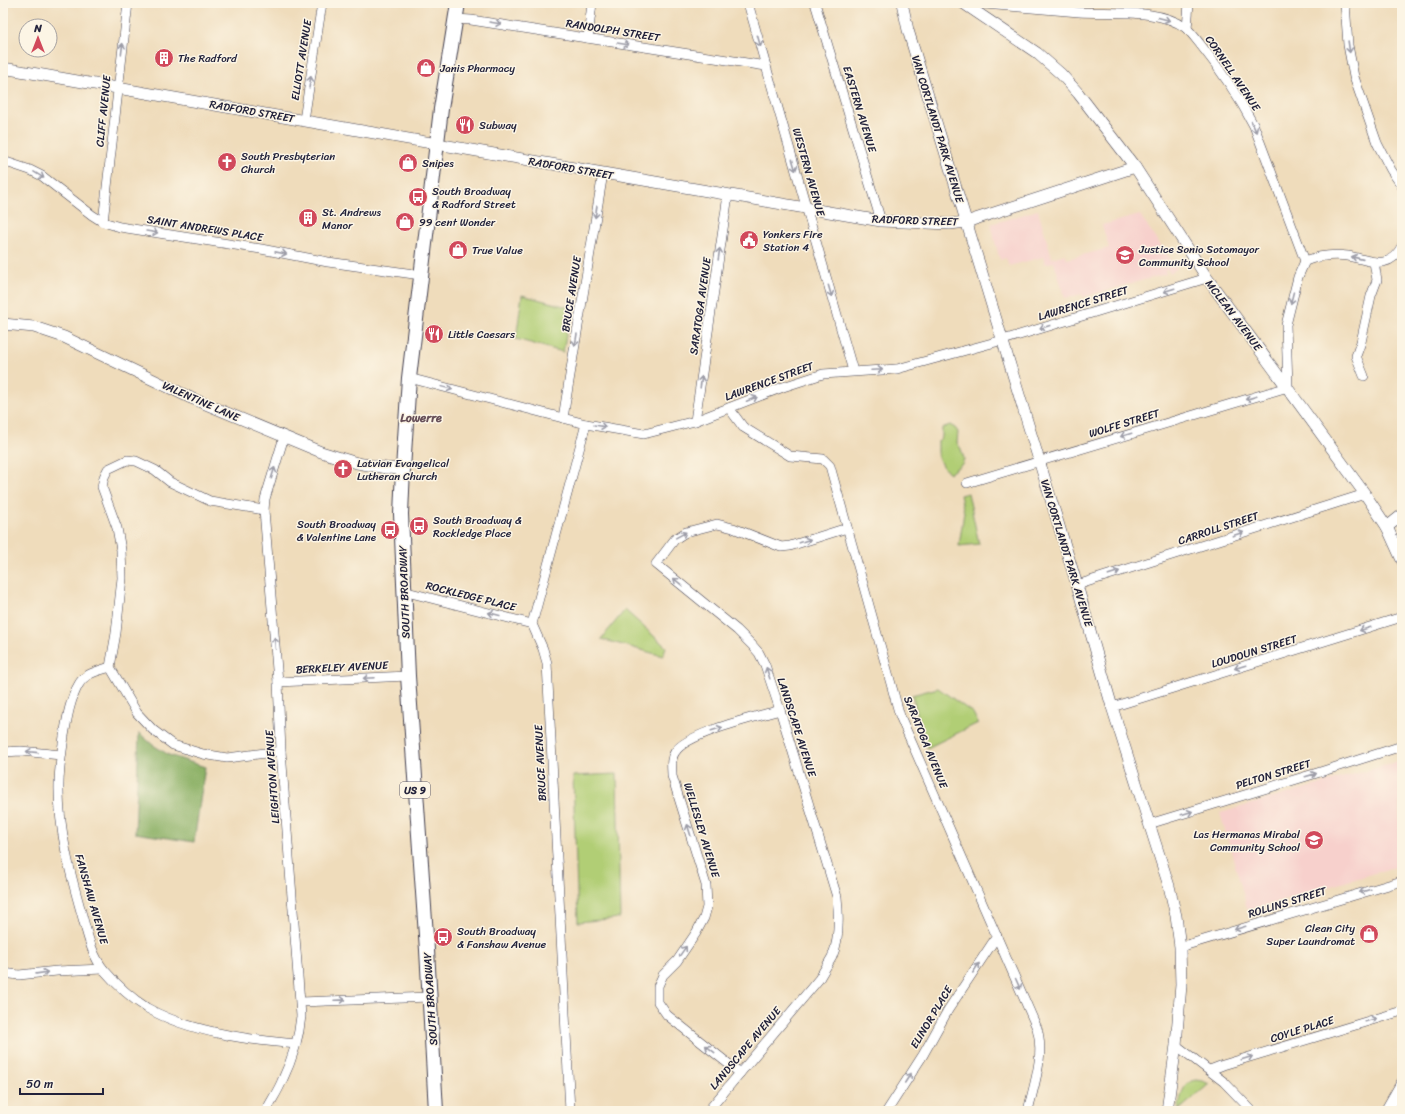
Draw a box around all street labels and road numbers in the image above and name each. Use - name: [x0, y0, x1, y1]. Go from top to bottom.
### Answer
- street label: RANDOLPH STREET: [564, 14, 662, 47]
- street label: ELLIOTT AVENUE: [286, 17, 317, 102]
- street label: CORNELL AVENUE: [1200, 31, 1266, 116]
- street label: VAN CORTLANDT PARK AVENUE: [906, 53, 969, 206]
- street label: EASTERN AVENUE: [837, 63, 882, 156]
- street label: CLIFF AVENUE: [90, 73, 117, 148]
- street label: RADFORD STREET: [208, 95, 296, 128]
- street label: WESTERN AVENUE: [787, 126, 830, 219]
- street label: RADFORD STREET: [527, 152, 615, 185]
- street label: SAINT ANDREWS PLACE: [145, 210, 265, 247]
- street label: RADFORD STREET: [872, 210, 959, 232]
- street label: BRUCE AVENUE: [556, 254, 587, 333]
- street label: SARATOGA AVENUE: [684, 255, 717, 356]
- street label: MCLEAN AVENUE: [1200, 275, 1267, 356]
- street label: LAWRENCE STREET: [1036, 281, 1131, 326]
- street label: LAWRENCE STREET: [722, 356, 817, 406]
- street label: VALENTINE LANE: [159, 376, 243, 427]
- street label: WOLFE STREET: [1086, 403, 1163, 443]
- street label: VAN CORTLANDT PARK AVENUE: [1035, 477, 1098, 630]
- street label: CARROLL STREET: [1175, 506, 1261, 550]
- street label: SOUTH BROADWAY: [393, 544, 416, 639]
- street label: ROCKLEDGE PLACE: [424, 576, 519, 617]
- street label: LOUDOUN STREET: [1209, 629, 1300, 674]
- street label: BERKELEY AVENUE: [295, 656, 390, 679]
- street label: LANDSCAPE AVENUE: [772, 675, 822, 780]
- street label: SARATOGA AVENUE: [898, 693, 953, 792]
- street label: BRUCE AVENUE: [529, 723, 552, 802]
- street label: LEIGHTON AVENUE: [260, 729, 285, 824]
- street label: PELTON STREET: [1233, 754, 1314, 795]
- street label: WELLESLEY AVENUE: [678, 780, 725, 881]
- road number: US 9: [400, 782, 430, 798]
- street label: FANSHAW AVENUE: [70, 852, 114, 947]
- street label: ROLLINS STREET: [1246, 881, 1329, 923]
- street label: SOUTH BROADWAY: [418, 951, 443, 1046]
- street label: ELINOR PLACE: [905, 981, 958, 1052]
- street label: LANDSCAPE AVENUE: [705, 1002, 786, 1094]
- street label: COYLE PLACE: [1268, 1011, 1337, 1048]

